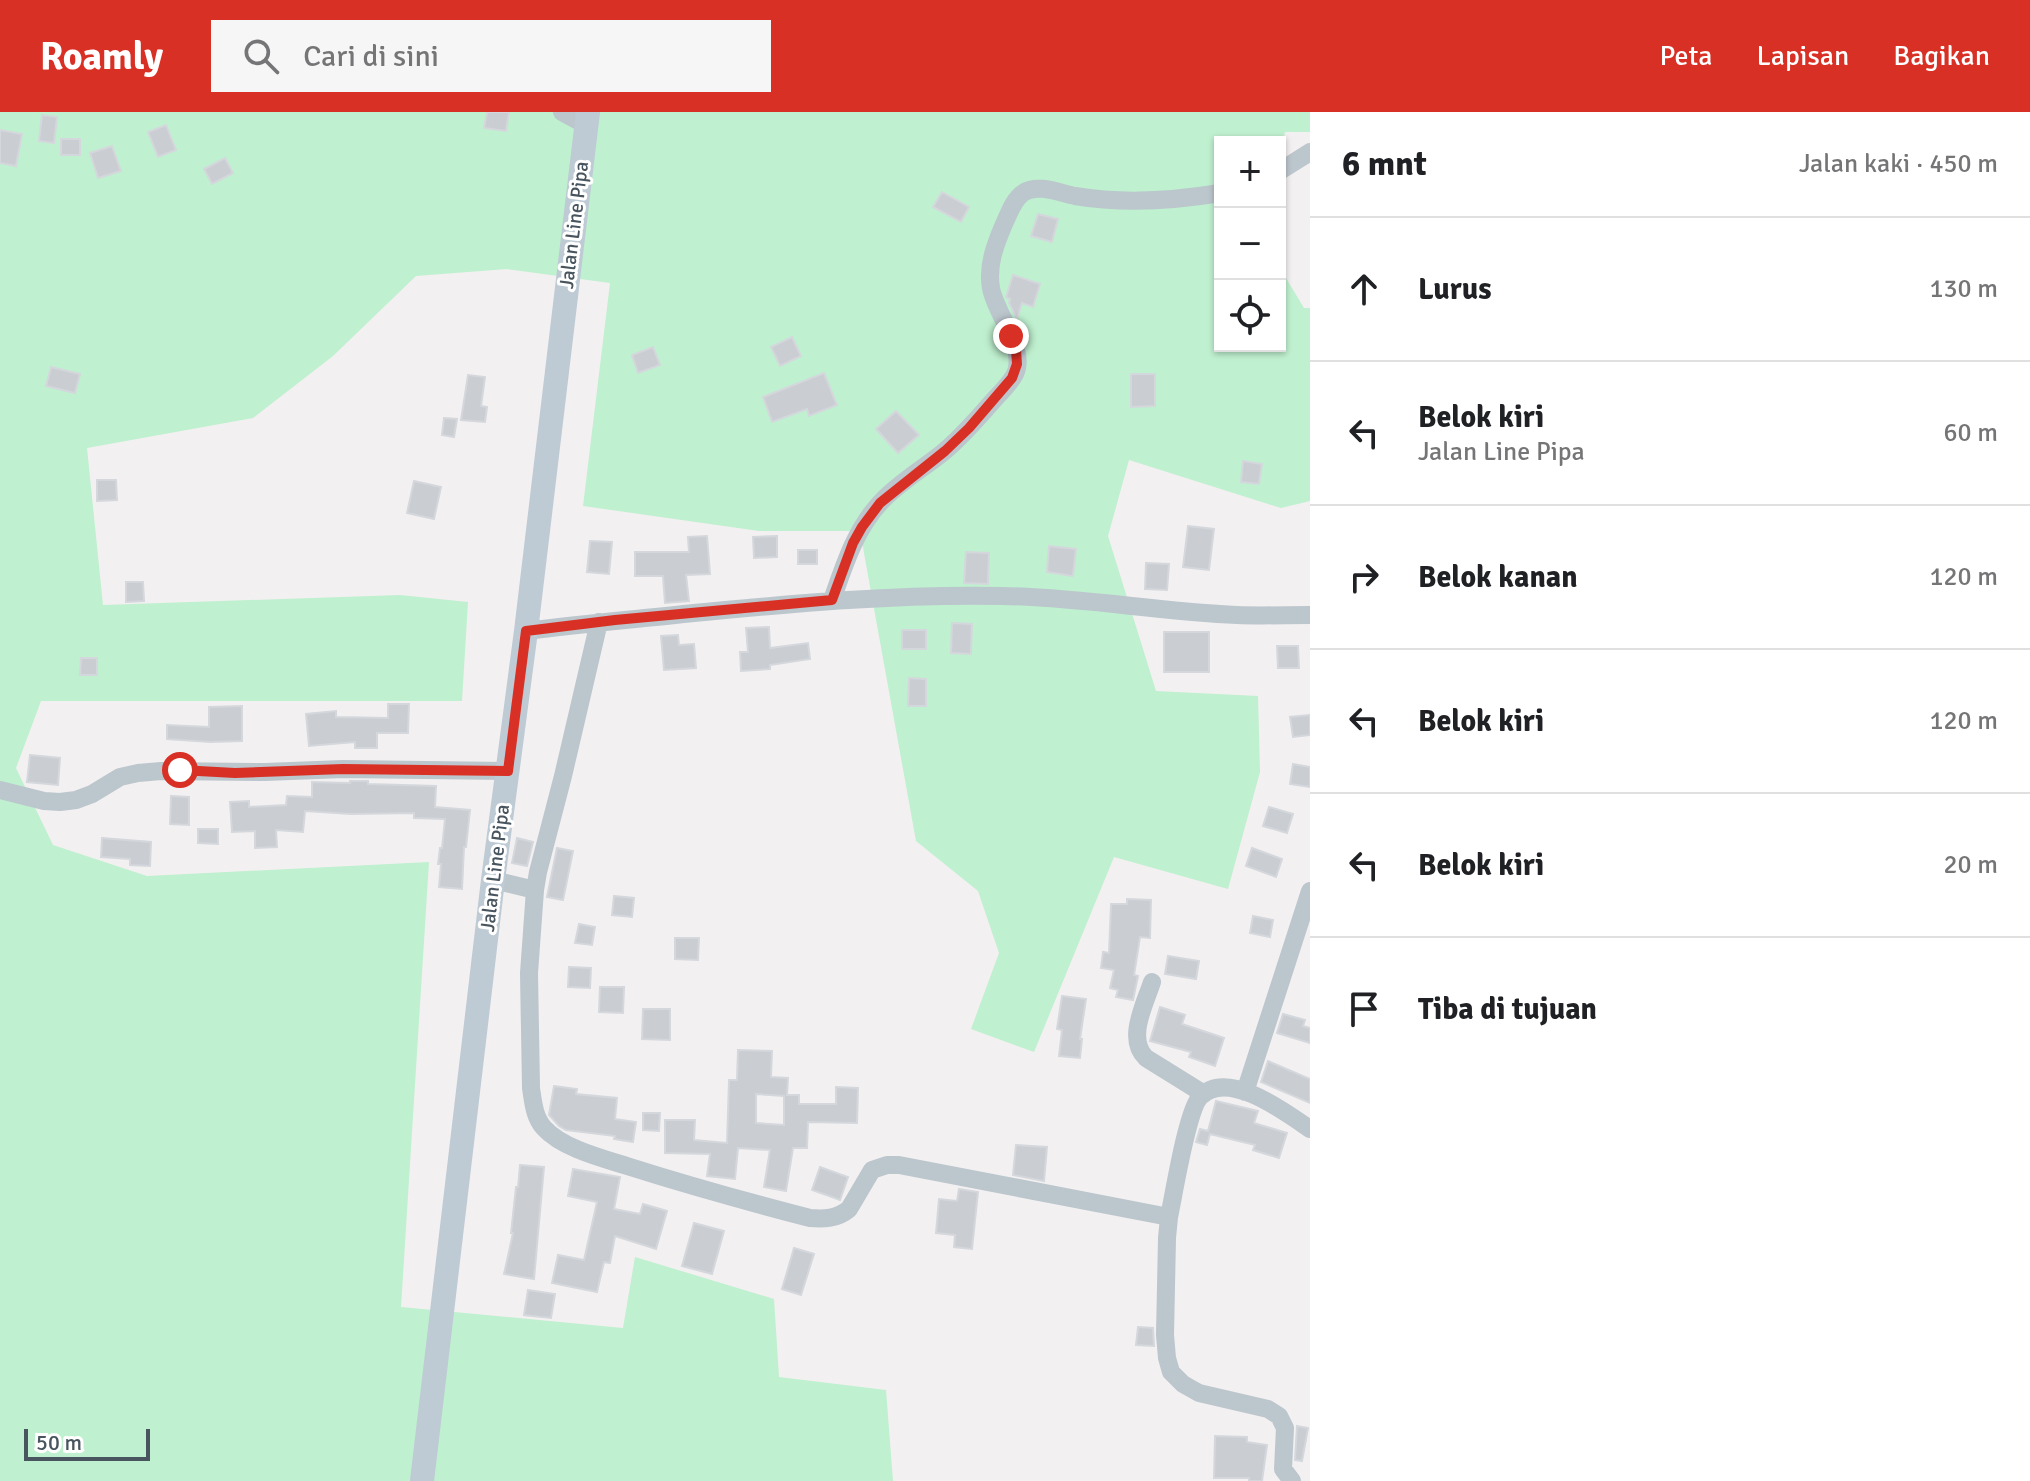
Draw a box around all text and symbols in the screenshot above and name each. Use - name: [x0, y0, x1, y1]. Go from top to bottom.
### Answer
- search box: [211, 20, 771, 92]
- text: Roamly: [40, 33, 163, 80]
- icon: search: [239, 34, 283, 78]
- text: Cari di sini: [303, 38, 439, 75]
- text: Peta: [1659, 39, 1713, 73]
- text: Lapisan: [1757, 39, 1849, 73]
- text: Bagikan: [1893, 39, 1990, 73]
- map controls: [1214, 136, 1286, 352]
- button: +: [1214, 136, 1286, 208]
- text: 6 mnt: [1342, 143, 1427, 185]
- text: Jalan kaki · 450 m: [1799, 148, 1998, 180]
- street label: Jalan Line Pipa: [554, 160, 594, 290]
- button: −: [1214, 208, 1286, 280]
- icon: ahead: [1342, 267, 1386, 311]
- text: Lurus: [1418, 271, 1492, 308]
- text: 130 m: [1929, 273, 1998, 305]
- button: locate: [1214, 280, 1286, 352]
- route end: [993, 318, 1029, 354]
- text: Belok kiri: [1418, 399, 1544, 436]
- icon: left: [1342, 411, 1386, 455]
- text: 60 m: [1943, 417, 1998, 449]
- text: Jalan Line Pipa: [1418, 436, 1585, 468]
- icon: right: [1342, 555, 1386, 599]
- text: Belok kanan: [1418, 559, 1578, 596]
- text: 120 m: [1929, 561, 1998, 593]
- icon: left: [1342, 699, 1386, 743]
- text: Belok kiri: [1418, 703, 1544, 740]
- text: 120 m: [1929, 705, 1998, 737]
- route start: [162, 752, 198, 788]
- street label: Jalan Line Pipa: [475, 803, 515, 933]
- icon: left: [1342, 843, 1386, 887]
- text: Belok kiri: [1418, 847, 1544, 884]
- text: 20 m: [1943, 849, 1998, 881]
- icon: arrive: [1342, 987, 1386, 1031]
- text: Tiba di tujuan: [1418, 991, 1597, 1028]
- scale bar: [24, 1425, 150, 1461]
- text: 50 m: [36, 1429, 82, 1456]

